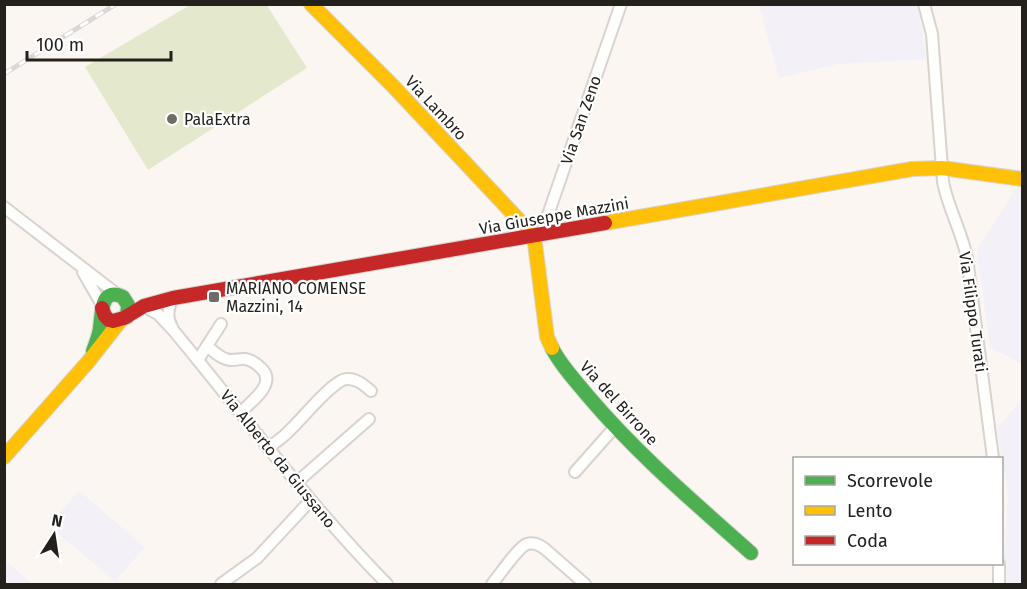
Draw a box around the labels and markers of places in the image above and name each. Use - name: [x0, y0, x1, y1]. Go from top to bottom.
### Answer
- place label: PalaExtra: [184, 110, 251, 129]
- marker: PalaExtra: [165, 112, 179, 126]
- place label: MARIANO COMENSE Mazzini, 14: [226, 279, 366, 316]
- marker: MARIANO COMENSE Mazzini, 14: [207, 290, 221, 304]

